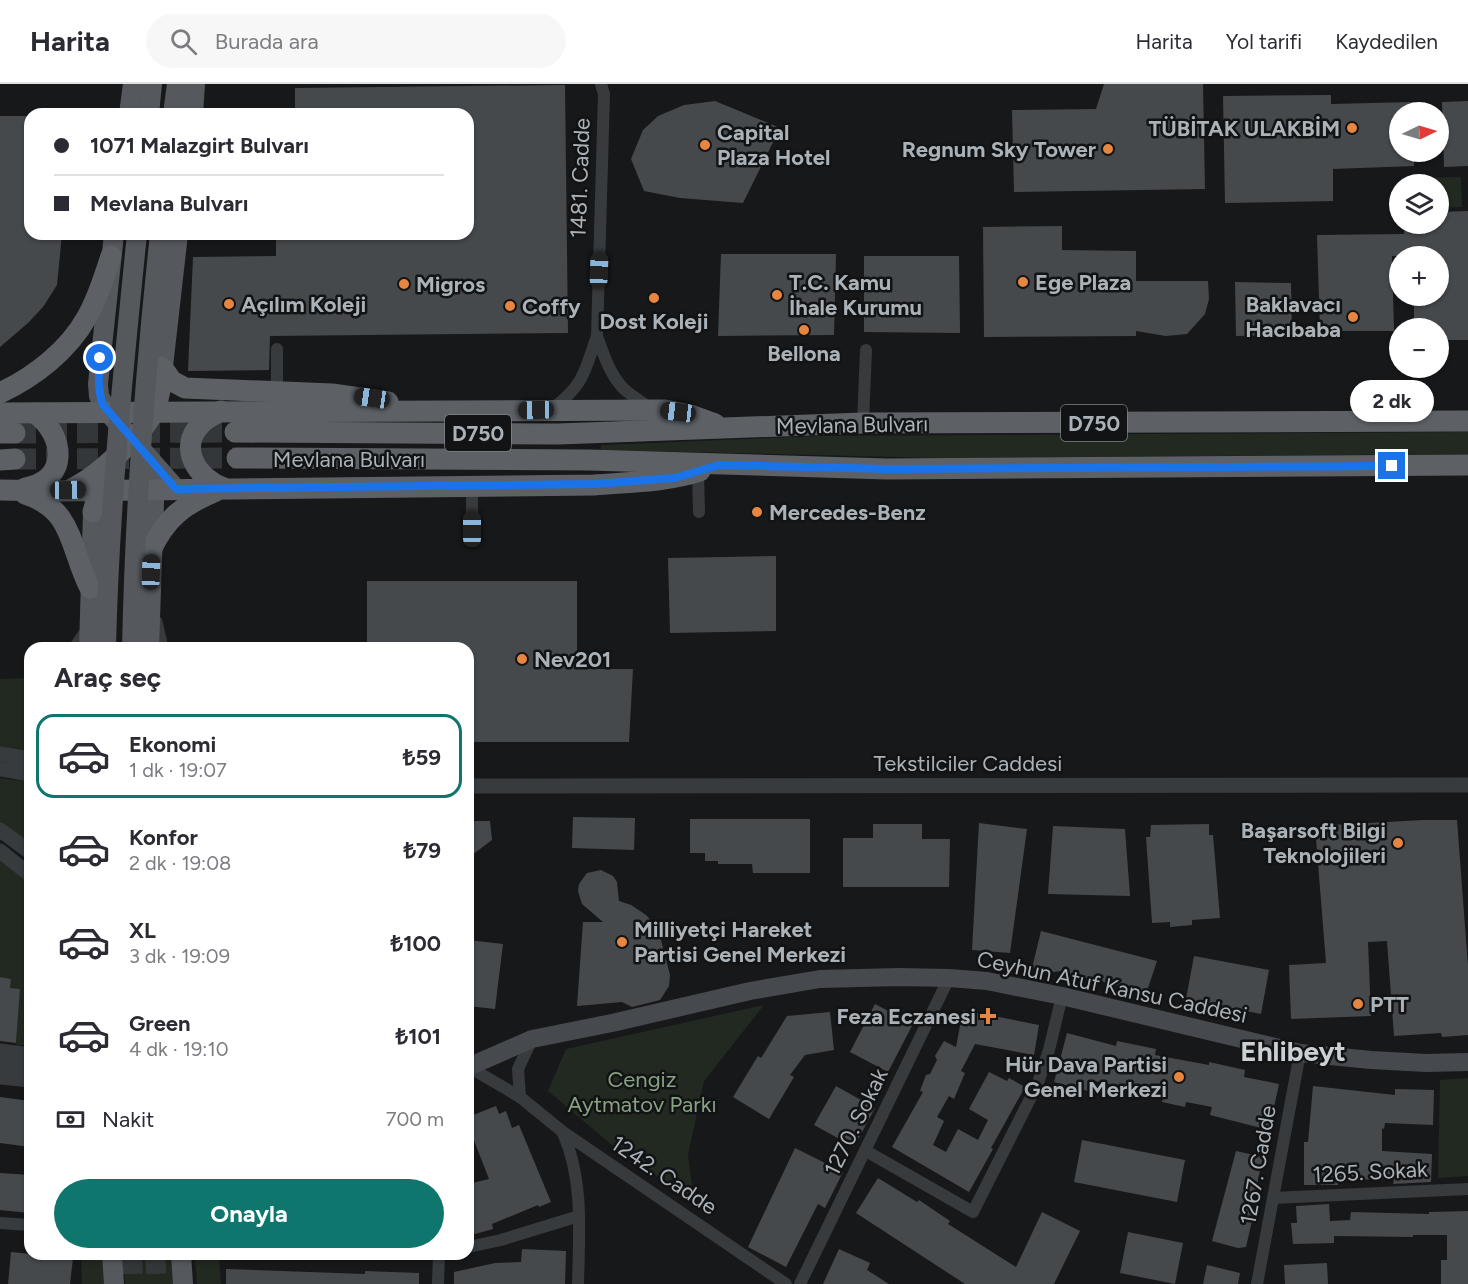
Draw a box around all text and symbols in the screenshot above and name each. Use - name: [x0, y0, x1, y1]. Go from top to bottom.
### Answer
- search box: [146, 14, 566, 68]
- text: Harita: [30, 24, 110, 58]
- icon: search: [167, 25, 200, 58]
- text: Burada ara: [215, 28, 319, 55]
- text: Harita: [1136, 29, 1193, 54]
- text: Yol tarifi: [1226, 29, 1302, 54]
- text: Kaydedilen: [1335, 29, 1438, 54]
- north arrow: [1389, 102, 1449, 162]
- map controls: [1389, 102, 1449, 378]
- place label: TÜBİTAK ULAKBİM: [1148, 115, 1340, 142]
- street label: 1481. Cadde: [564, 117, 596, 239]
- place label: Capital Plaza Hotel: [717, 119, 830, 171]
- marker: TÜBİTAK ULAKBİM: [1345, 121, 1359, 135]
- text: 1071 Malazgirt Bulvarı: [90, 132, 309, 159]
- place label: Regnum Sky Tower: [902, 136, 1097, 163]
- marker: Capital Plaza Hotel: [698, 138, 712, 152]
- marker: Regnum Sky Tower: [1101, 142, 1115, 156]
- button: layers: [1389, 174, 1449, 234]
- text: Mevlana Bulvarı: [90, 190, 248, 217]
- button: +: [1389, 246, 1449, 306]
- car: [589, 252, 609, 288]
- place label: T.C. Kamu İhale Kurumu: [789, 269, 922, 321]
- place label: Ege Plaza: [1035, 269, 1131, 296]
- place label: Migros: [416, 271, 485, 298]
- marker: Ege Plaza: [1016, 275, 1030, 289]
- marker: Migros: [397, 277, 411, 291]
- marker: T.C. Kamu İhale Kurumu: [770, 288, 784, 302]
- place label: Açılım Koleji: [241, 291, 366, 318]
- marker: Dost Koleji: [647, 291, 661, 305]
- place label: Baklavacı Hacıbaba: [1245, 291, 1341, 343]
- place label: Coffy: [522, 293, 581, 320]
- marker: Açılım Koleji: [222, 297, 236, 311]
- marker: Coffy: [503, 299, 517, 313]
- place label: Dost Koleji: [599, 308, 709, 335]
- marker: Baklavacı Hacıbaba: [1346, 310, 1360, 324]
- button: −: [1389, 318, 1449, 378]
- marker: Bellona: [797, 323, 811, 337]
- place label: Bellona: [767, 340, 841, 367]
- route start: [86, 344, 113, 371]
- callout: 2 dk: [1350, 379, 1434, 421]
- car: [353, 387, 391, 409]
- text: 2 dk: [1373, 389, 1412, 413]
- car: [518, 401, 554, 419]
- car: [659, 401, 697, 423]
- road number: D750: [1061, 405, 1127, 441]
- street label: Mevlana Bulvarı: [776, 410, 928, 440]
- road number: D750: [445, 415, 511, 451]
- street label: Mevlana Bulvarı: [273, 446, 425, 473]
- route end: [1378, 452, 1405, 479]
- car: [50, 481, 86, 499]
- place label: Mercedes-Benz: [769, 499, 926, 526]
- marker: Mercedes-Benz: [750, 505, 764, 519]
- car: [463, 511, 481, 547]
- car: [141, 554, 161, 590]
- place label: Nev201: [534, 646, 611, 673]
- marker: Nev201: [515, 652, 529, 666]
- text: Araç seç: [54, 661, 161, 694]
- icon: car: [57, 729, 111, 783]
- text: Ekonomi: [129, 731, 216, 758]
- text: ₺59: [403, 744, 441, 771]
- street label: Tekstilciler Caddesi: [874, 750, 1062, 777]
- text: 1 dk · 19:07: [129, 758, 227, 782]
- place label: Başarsoft Bilgi Teknolojileri: [1241, 817, 1386, 869]
- icon: car: [57, 822, 111, 876]
- text: Konfor: [129, 824, 198, 851]
- marker: Başarsoft Bilgi Teknolojileri: [1391, 836, 1405, 850]
- text: ₺79: [403, 837, 441, 864]
- text: 2 dk · 19:08: [129, 851, 231, 875]
- icon: car: [57, 915, 111, 969]
- place label: Milliyetçi Hareket Partisi Genel Merkezi: [634, 916, 846, 968]
- text: XL: [129, 917, 156, 944]
- text: ₺100: [391, 930, 441, 957]
- marker: Milliyetçi Hareket Partisi Genel Merkezi: [615, 935, 629, 949]
- text: 3 dk · 19:09: [129, 944, 230, 968]
- street label: Ceyhun Atuf Kansu Caddesi: [975, 945, 1249, 1029]
- place label: PTT: [1370, 991, 1409, 1018]
- marker: PTT: [1351, 997, 1365, 1011]
- place label: Feza Eczanesi: [836, 1003, 976, 1030]
- icon: car: [57, 1008, 111, 1062]
- marker: Feza Eczanesi: [981, 1009, 995, 1023]
- text: Green: [129, 1010, 191, 1037]
- text: ₺101: [396, 1023, 441, 1050]
- district label: Ehlibeyt: [1240, 1034, 1346, 1068]
- text: 4 dk · 19:10: [129, 1037, 228, 1061]
- place label: Hür Dava Partisi Genel Merkezi: [1005, 1051, 1167, 1103]
- street label: 1270. Sokak: [818, 1064, 894, 1180]
- park label: Cengiz Aytmatov Parkı: [567, 1066, 717, 1118]
- marker: Hür Dava Partisi Genel Merkezi: [1172, 1070, 1186, 1084]
- icon: cash: [54, 1103, 87, 1136]
- street label: 1267. Cadde: [1234, 1103, 1282, 1227]
- text: Nakit: [102, 1106, 154, 1133]
- text: 700 m: [386, 1107, 444, 1131]
- street label: 1242. Cadde: [606, 1130, 722, 1220]
- street label: 1265. Sokak: [1312, 1155, 1428, 1188]
- button: Onayla: [54, 1179, 444, 1248]

